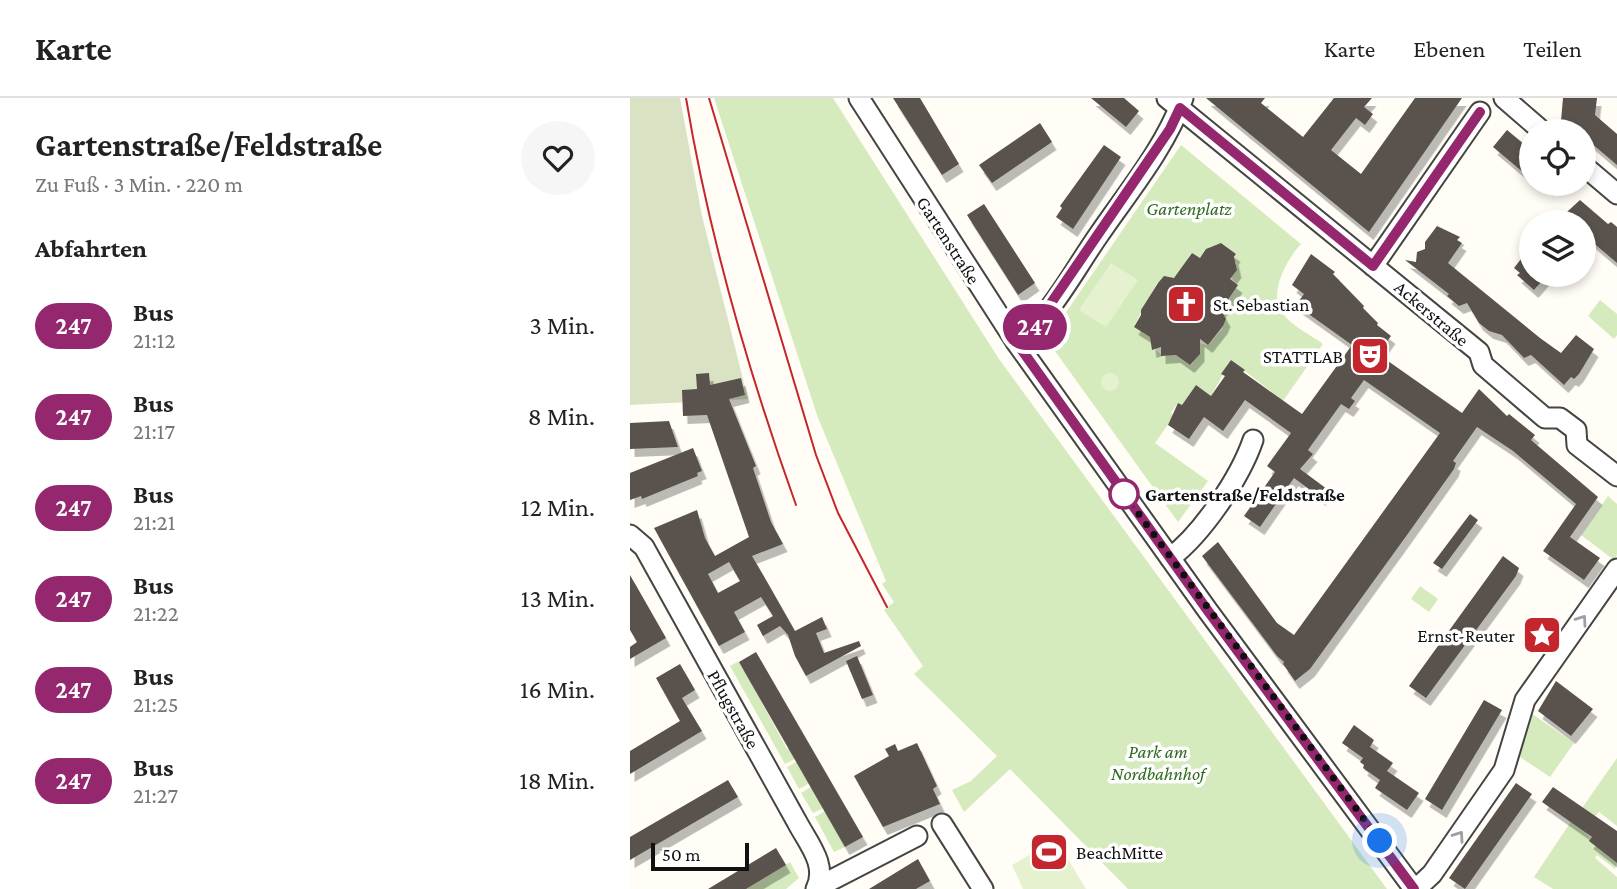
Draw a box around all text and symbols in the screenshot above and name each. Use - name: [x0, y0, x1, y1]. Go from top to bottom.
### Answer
- text: Karte: [35, 30, 112, 67]
- text: Karte: [1324, 35, 1375, 62]
- text: Ebenen: [1413, 35, 1485, 62]
- text: Teilen: [1523, 35, 1582, 62]
- map controls: [1519, 119, 1596, 287]
- button: locate: [1519, 119, 1596, 196]
- button: heart: [521, 121, 595, 195]
- text: Gartenstraße/Feldstraße: [35, 126, 382, 163]
- text: Zu Fuß · 3 Min. · 220 m: [35, 171, 243, 197]
- street label: Gartenstraße: [913, 193, 985, 288]
- park label: Gartenplatz: [1146, 198, 1232, 219]
- button: layers: [1519, 210, 1596, 287]
- text: Abfahrten: [35, 234, 147, 263]
- street label: Ackerstraße: [1390, 276, 1473, 350]
- church icon: St. Sebastian: [1165, 283, 1207, 325]
- place label: St. Sebastian: [1213, 294, 1310, 315]
- text: Bus: [133, 298, 174, 327]
- line badge: 247: [995, 304, 1075, 350]
- text: 3 Min.: [529, 311, 595, 340]
- text: 247: [55, 312, 92, 339]
- text: 247: [1017, 313, 1053, 340]
- text: 21:12: [133, 327, 175, 353]
- theatre icon: STATTLAB: [1349, 335, 1391, 377]
- place label: STATTLAB: [1263, 346, 1343, 367]
- text: Bus: [133, 389, 174, 418]
- text: 8 Min.: [528, 402, 595, 431]
- text: 247: [55, 403, 92, 430]
- text: 21:17: [133, 418, 175, 444]
- marker: Gartenstraße/Feldstraße: [1109, 479, 1139, 509]
- text: Bus: [133, 480, 174, 509]
- place label: Gartenstraße/Feldstraße: [1145, 484, 1345, 505]
- text: 12 Min.: [521, 493, 595, 522]
- text: 247: [55, 494, 92, 521]
- text: 21:21: [133, 509, 175, 535]
- text: Bus: [133, 571, 174, 600]
- text: 13 Min.: [521, 584, 595, 613]
- text: 247: [55, 585, 92, 612]
- text: 21:22: [133, 600, 179, 626]
- place icon: Ernst-Reuter: [1521, 614, 1563, 656]
- one-way arrow: [1573, 615, 1586, 628]
- place label: Ernst-Reuter: [1417, 625, 1515, 646]
- text: Bus: [133, 662, 174, 691]
- street label: Pflugstraße: [703, 666, 764, 752]
- text: 16 Min.: [520, 675, 595, 704]
- text: 247: [55, 676, 92, 703]
- text: 21:25: [133, 691, 179, 717]
- park label: Park am Nordbahnhof: [1111, 741, 1208, 784]
- text: Bus: [133, 753, 174, 782]
- text: 18 Min.: [519, 766, 595, 795]
- text: 247: [55, 767, 92, 794]
- text: 21:27: [133, 782, 178, 808]
- your location: [1362, 823, 1397, 858]
- sports icon: BeachMitte: [1028, 831, 1070, 873]
- one-way arrow: [1451, 831, 1463, 844]
- scale bar: [651, 840, 749, 872]
- place label: BeachMitte: [1076, 842, 1163, 863]
- text: 50 m: [662, 844, 701, 865]

